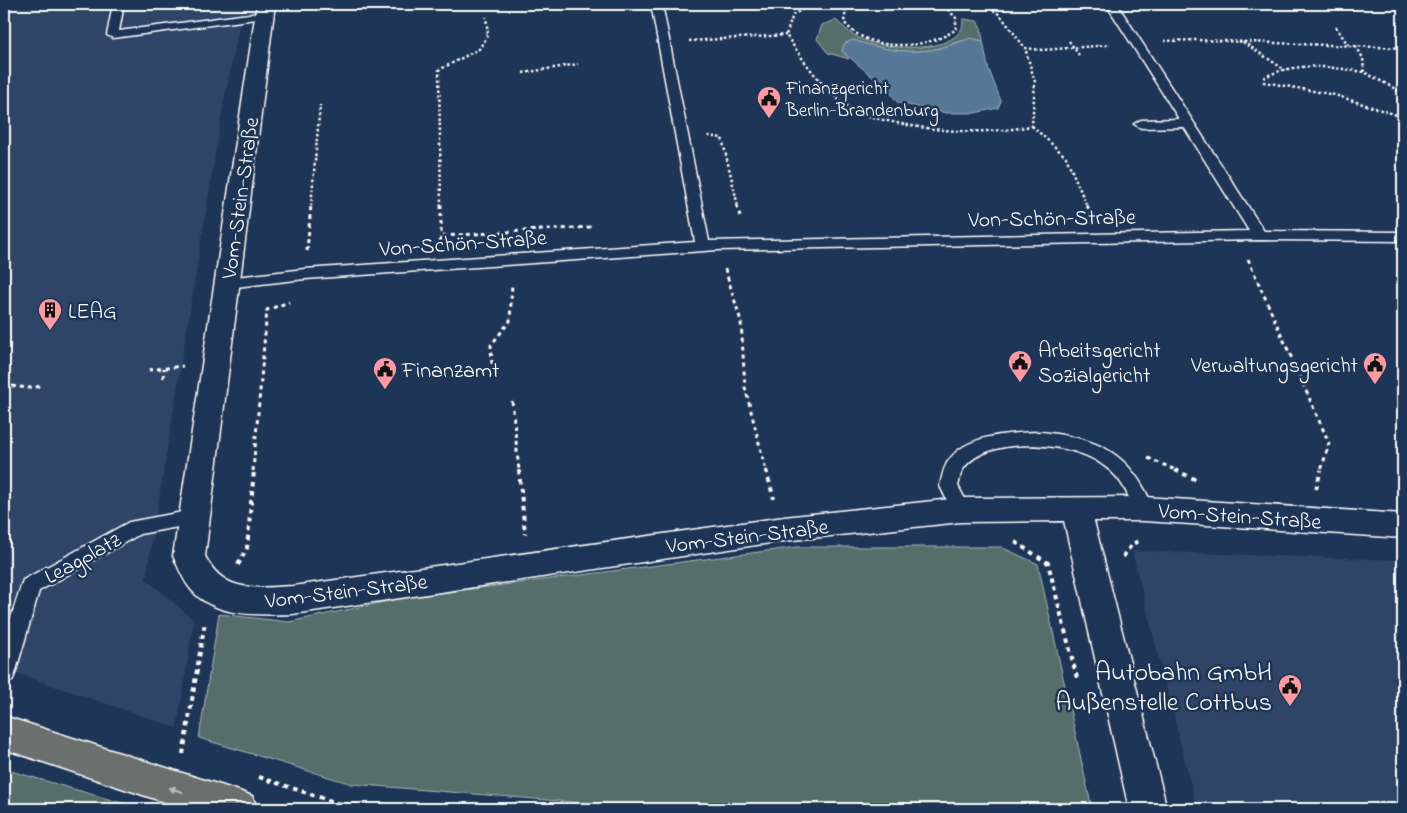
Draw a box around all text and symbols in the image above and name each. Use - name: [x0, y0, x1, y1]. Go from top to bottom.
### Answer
- place label: Finanzgericht Berlin-Brandenburg: [785, 76, 938, 127]
- public building icon: Finanzgericht Berlin-Brandenburg: [756, 85, 782, 119]
- street label: Vom-Stein-Straße: [215, 115, 269, 282]
- street label: Von-Schön-Straße: [967, 203, 1136, 237]
- street label: Von-Schön-Straße: [378, 223, 548, 267]
- building icon: LEAG: [37, 297, 63, 331]
- place label: LEAG: [68, 297, 117, 329]
- place label: Arbeitsgericht Sozialgericht: [1038, 336, 1161, 394]
- public building icon: Arbeitsgericht Sozialgericht: [1007, 349, 1033, 383]
- place label: Verwaltungsgericht: [1190, 351, 1359, 384]
- public building icon: Verwaltungsgericht: [1362, 351, 1388, 385]
- public building icon: Finanzamt: [372, 356, 398, 390]
- place label: Finanzamt: [401, 356, 500, 388]
- street label: Vom-Stein-Straße: [1156, 496, 1322, 540]
- street label: Vom-Stein-Straße: [663, 512, 830, 564]
- street label: Leagplatz: [39, 525, 129, 595]
- street label: Vom-Stein-Straße: [262, 567, 429, 619]
- place label: Autobahn GmbH Außenstelle Cottbus: [1056, 655, 1272, 723]
- public building icon: Autobahn GmbH Außenstelle Cottbus: [1277, 673, 1303, 707]
- one-way arrow: [168, 786, 183, 794]

